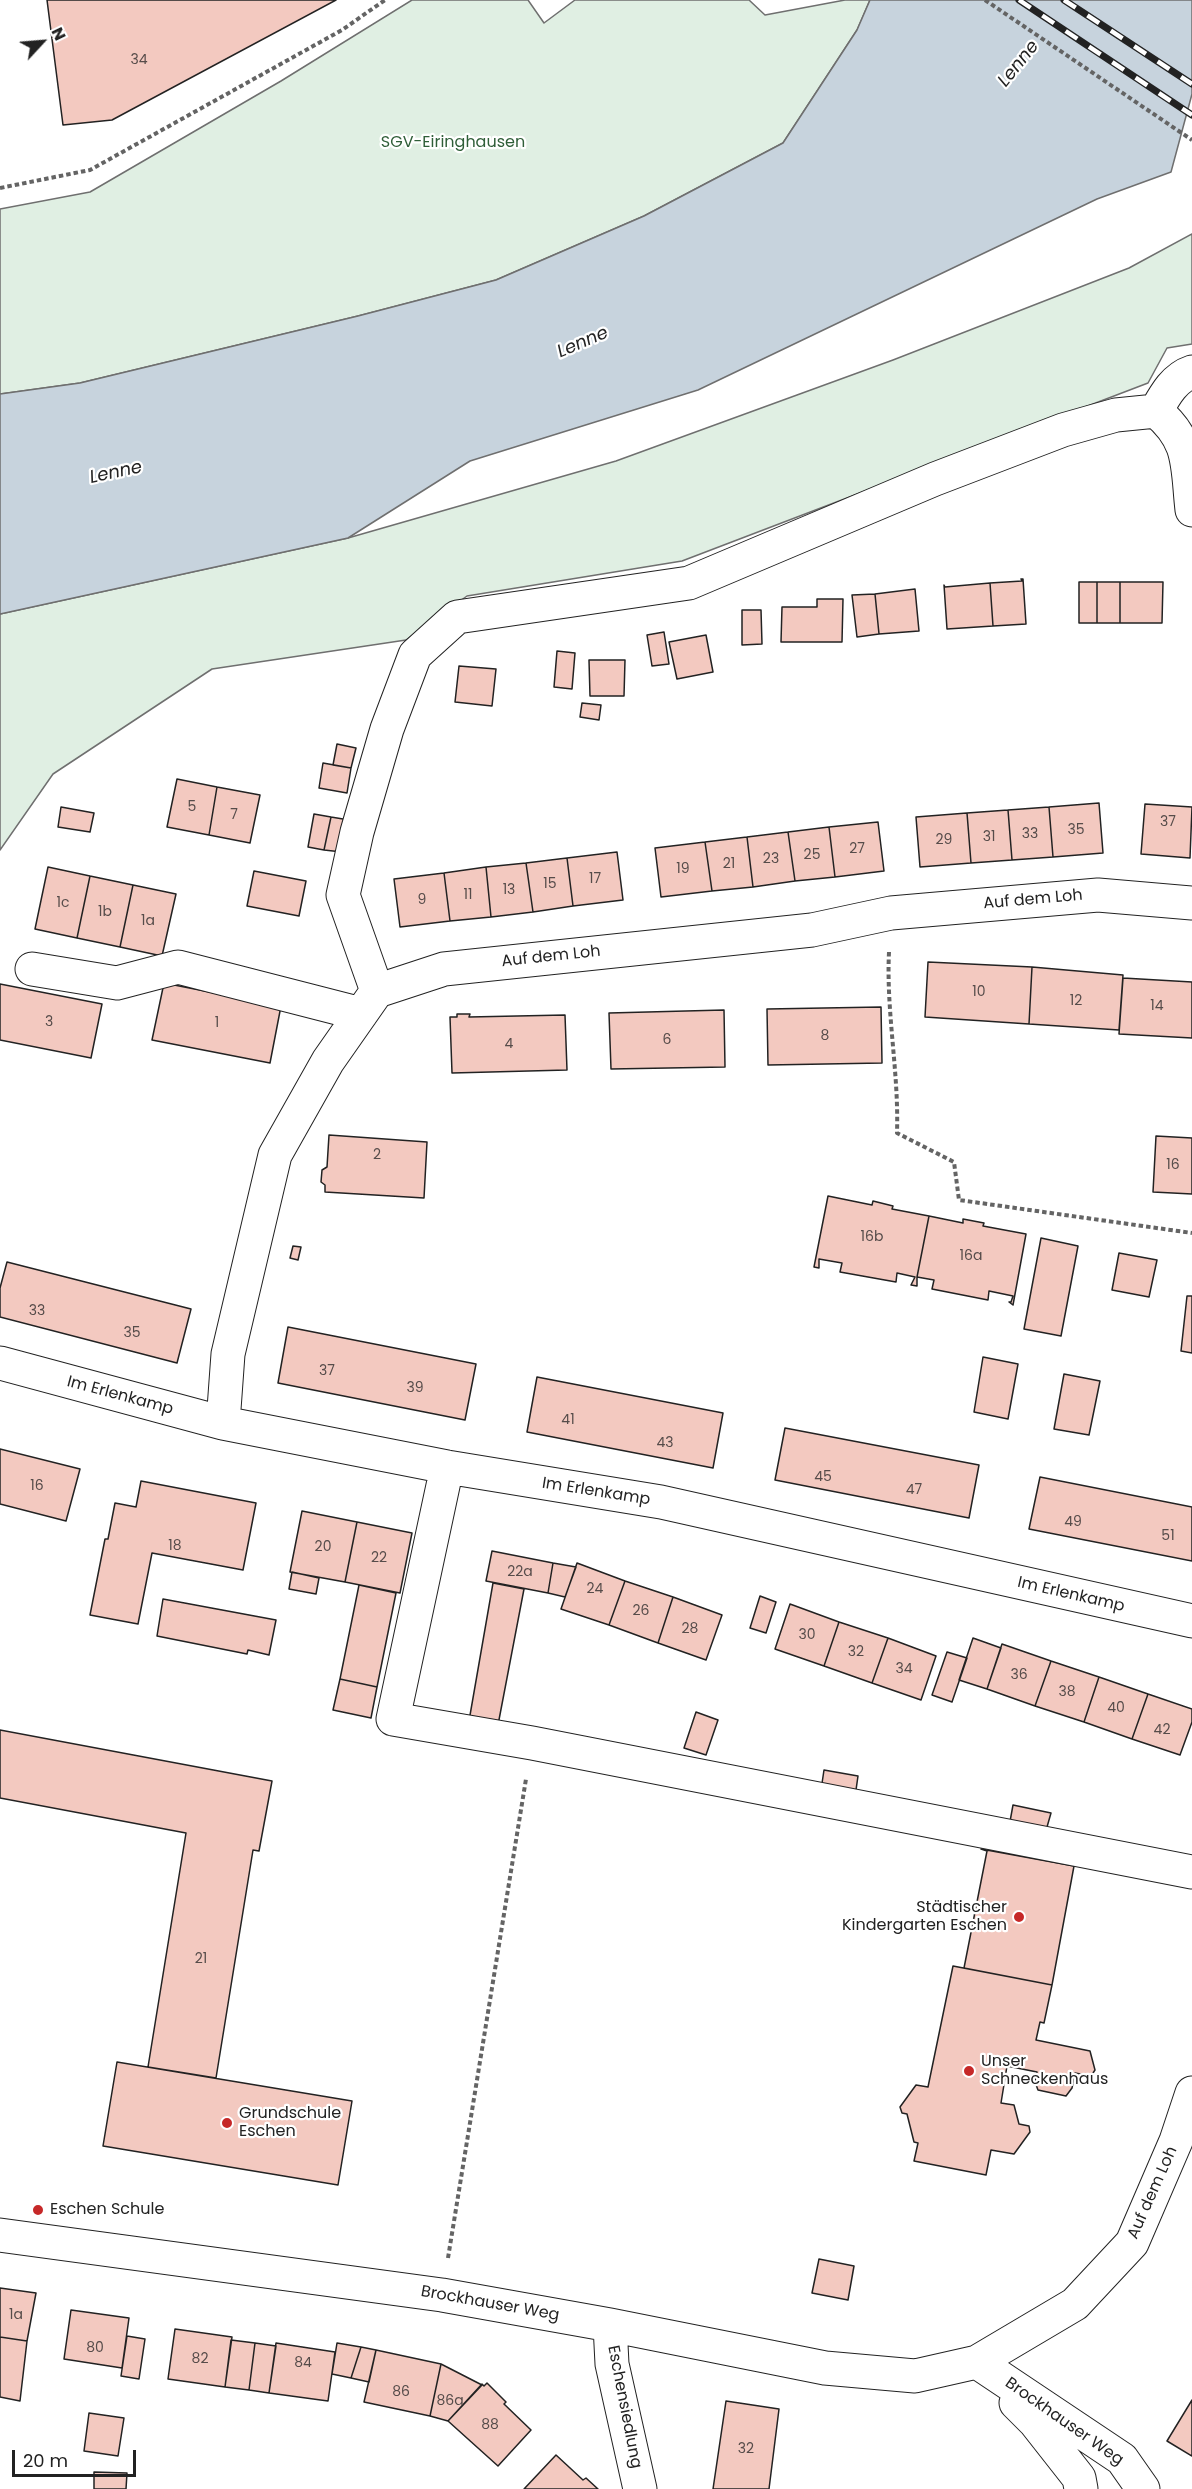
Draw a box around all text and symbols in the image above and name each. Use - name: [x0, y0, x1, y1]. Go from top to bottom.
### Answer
- north arrow: [12, 12, 72, 72]
- text: N: [46, 23, 72, 44]
- water label: Lenne: [994, 37, 1044, 91]
- house number: 34: [130, 52, 148, 68]
- park label: SGV-Eiringhausen: [381, 133, 525, 153]
- water label: Lenne: [554, 323, 612, 363]
- water label: Lenne: [88, 457, 144, 489]
- house number: 5: [188, 799, 196, 815]
- house number: 7: [230, 807, 238, 823]
- house number: 37: [1160, 814, 1176, 830]
- house number: 35: [1067, 822, 1085, 838]
- house number: 33: [1022, 826, 1038, 842]
- house number: 31: [983, 829, 995, 845]
- house number: 29: [936, 832, 952, 848]
- house number: 27: [849, 841, 865, 857]
- house number: 25: [804, 847, 820, 863]
- house number: 23: [763, 851, 779, 867]
- house number: 21: [723, 856, 735, 872]
- house number: 19: [676, 861, 690, 877]
- house number: 17: [589, 871, 601, 887]
- house number: 15: [543, 876, 557, 892]
- house number: 13: [503, 882, 515, 898]
- street label: Auf dem Loh: [983, 886, 1083, 914]
- house number: 11: [464, 887, 472, 903]
- house number: 9: [418, 892, 426, 908]
- house number: 1c: [57, 895, 69, 911]
- house number: 1b: [98, 904, 112, 920]
- house number: 1a: [141, 913, 155, 929]
- street label: Auf dem Loh: [501, 942, 601, 972]
- house number: 10: [972, 984, 986, 1000]
- house number: 12: [1070, 993, 1082, 1009]
- house number: 14: [1150, 998, 1164, 1014]
- house number: 3: [45, 1014, 53, 1030]
- house number: 1: [215, 1015, 219, 1031]
- house number: 8: [821, 1028, 829, 1044]
- house number: 6: [663, 1032, 671, 1048]
- house number: 4: [505, 1036, 513, 1052]
- house number: 2: [373, 1147, 381, 1163]
- house number: 16: [1166, 1157, 1180, 1173]
- house number: 16b: [861, 1229, 883, 1245]
- house number: 16a: [960, 1248, 982, 1264]
- house number: 33: [29, 1303, 45, 1319]
- house number: 35: [123, 1325, 141, 1341]
- house number: 37: [319, 1363, 335, 1379]
- street label: Im Erlenkamp: [65, 1373, 175, 1419]
- house number: 39: [406, 1380, 424, 1396]
- house number: 41: [561, 1412, 575, 1428]
- house number: 43: [656, 1435, 674, 1451]
- house number: 45: [814, 1469, 832, 1485]
- street label: Im Erlenkamp: [541, 1474, 651, 1510]
- house number: 16: [30, 1478, 44, 1494]
- house number: 47: [906, 1482, 922, 1498]
- house number: 49: [1064, 1514, 1082, 1530]
- house number: 51: [1161, 1528, 1175, 1544]
- house number: 18: [168, 1538, 182, 1554]
- house number: 20: [315, 1539, 331, 1555]
- house number: 22: [371, 1550, 387, 1566]
- house number: 22a: [507, 1564, 533, 1580]
- street label: Im Erlenkamp: [1016, 1573, 1126, 1617]
- house number: 24: [587, 1581, 603, 1597]
- house number: 26: [633, 1603, 649, 1619]
- house number: 28: [682, 1621, 698, 1637]
- house number: 30: [798, 1627, 816, 1643]
- house number: 32: [848, 1644, 864, 1660]
- house number: 34: [895, 1661, 913, 1677]
- house number: 36: [1010, 1667, 1028, 1683]
- house number: 38: [1058, 1684, 1076, 1700]
- house number: 40: [1107, 1700, 1125, 1716]
- house number: 42: [1154, 1722, 1170, 1738]
- place label: Städtischer Kindergarten Eschen: [842, 1898, 1007, 1936]
- marker: Städtischer Kindergarten Eschen: [1012, 1910, 1026, 1924]
- house number: 21: [195, 1951, 207, 1967]
- place label: Unser Schneckenhaus: [981, 2052, 1108, 2090]
- marker: Unser Schneckenhaus: [962, 2064, 976, 2078]
- place label: Grundschule Eschen: [239, 2104, 341, 2142]
- marker: Grundschule Eschen: [220, 2116, 234, 2130]
- street label: Auf dem Loh: [1124, 2144, 1182, 2242]
- place label: Eschen Schule: [50, 2200, 164, 2220]
- marker: Eschen Schule: [31, 2203, 45, 2217]
- street label: Brockhauser Weg: [419, 2282, 561, 2326]
- house number: 1a: [9, 2307, 23, 2323]
- house number: 80: [86, 2340, 104, 2356]
- street label: Eschensiedlung: [603, 2344, 645, 2470]
- house number: 82: [192, 2351, 208, 2367]
- house number: 84: [294, 2355, 312, 2371]
- street label: Brockhauser Weg: [1001, 2374, 1127, 2470]
- house number: 86: [392, 2384, 410, 2400]
- house number: 86a: [436, 2393, 464, 2409]
- house number: 88: [481, 2417, 499, 2433]
- scale bar: [15, 2438, 140, 2476]
- house number: 32: [738, 2441, 754, 2457]
- text: 20 m: [23, 2448, 68, 2473]

